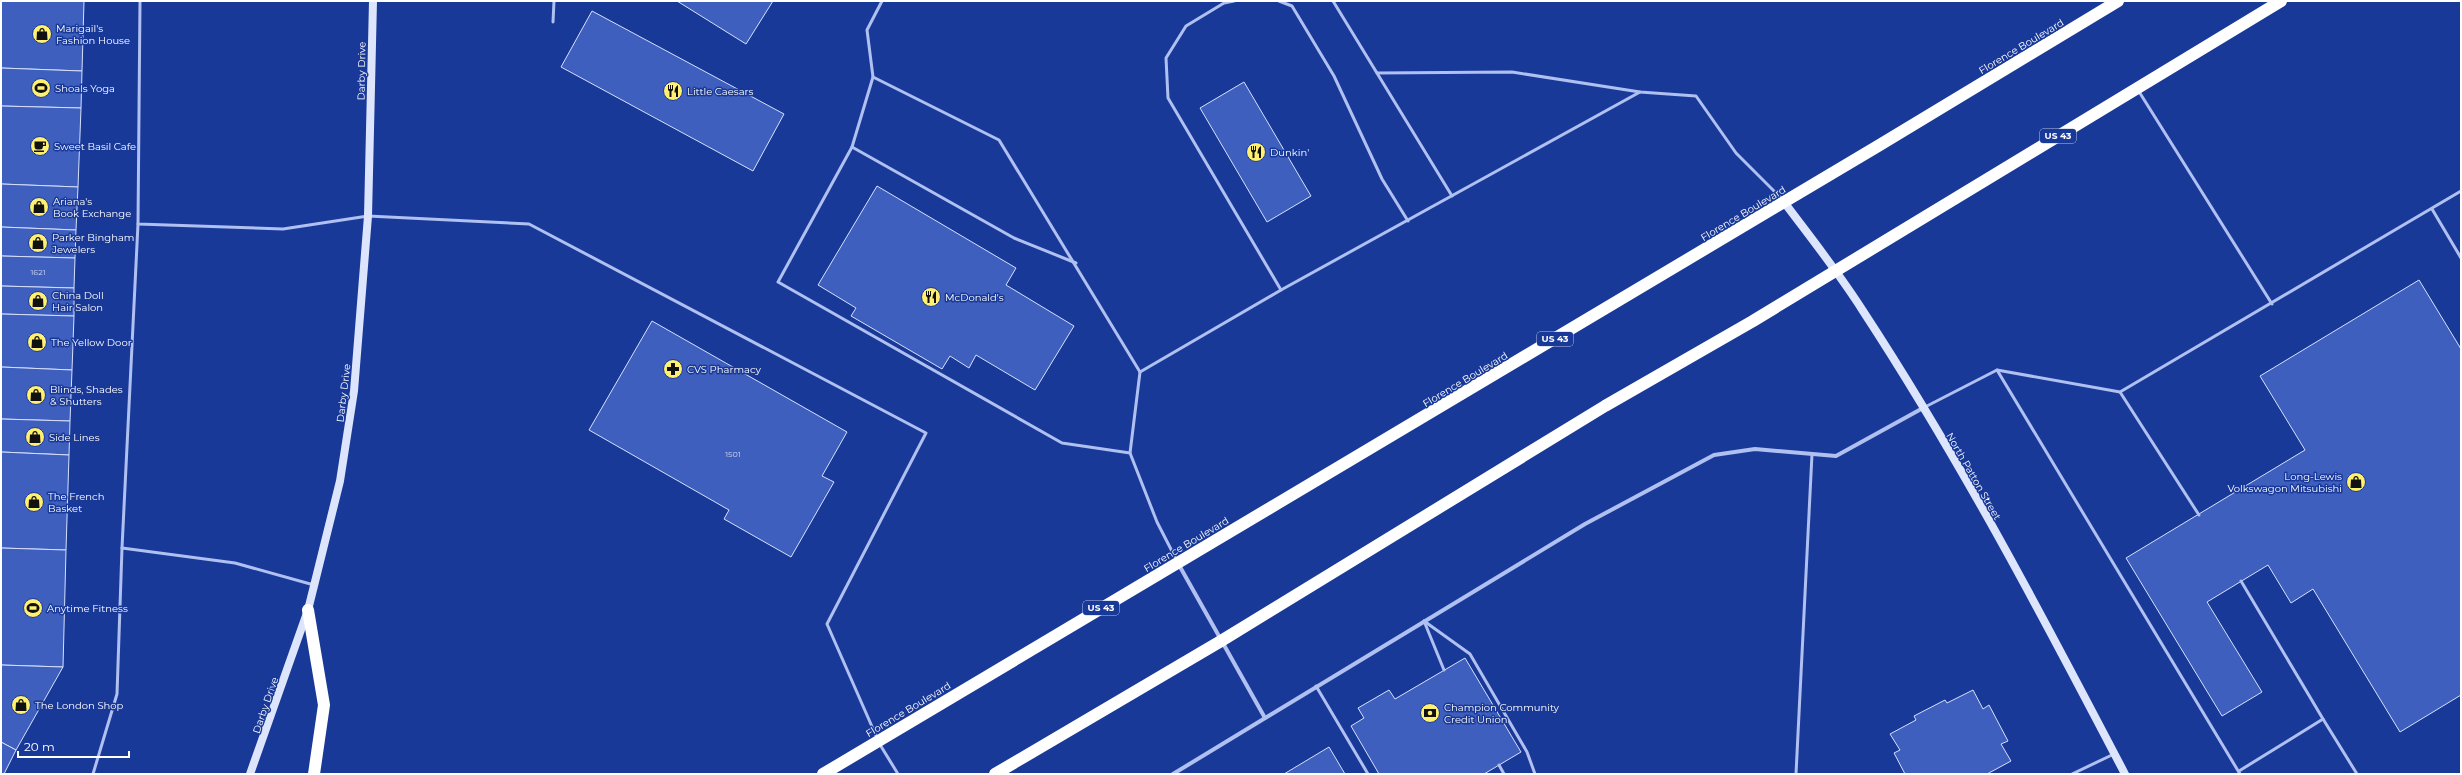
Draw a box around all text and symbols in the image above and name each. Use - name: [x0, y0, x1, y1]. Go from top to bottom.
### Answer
- street label: Florence Boulevard: [1976, 16, 2066, 77]
- place label: Marigail's Fashion House: [56, 22, 130, 47]
- shop icon: Marigail's Fashion House: [31, 23, 53, 45]
- street label: Darby Drive: [354, 41, 369, 101]
- sports icon: Shoals Yoga: [30, 77, 52, 99]
- restaurant icon: Little Caesars: [662, 80, 684, 102]
- place label: Shoals Yoga: [55, 82, 115, 95]
- place label: Little Caesars: [687, 85, 754, 98]
- road number: US 43: [2040, 129, 2076, 143]
- cafe icon: Sweet Basil Cafe: [29, 135, 51, 157]
- place label: Sweet Basil Cafe: [54, 140, 136, 153]
- restaurant icon: Dunkin': [1245, 141, 1267, 163]
- place label: Dunkin': [1270, 146, 1309, 159]
- street label: Florence Boulevard: [1698, 183, 1788, 244]
- place label: Ariana's Book Exchange: [53, 195, 131, 220]
- shop icon: Ariana's Book Exchange: [28, 196, 50, 218]
- place label: Parker Bingham Jewelers: [51, 231, 134, 256]
- shop icon: Parker Bingham Jewelers: [27, 232, 49, 254]
- house number: 1621: [30, 267, 46, 277]
- restaurant icon: McDonald's: [920, 286, 942, 308]
- place label: China Doll Hair Salon: [52, 289, 104, 314]
- shop icon: China Doll Hair Salon: [27, 290, 49, 312]
- place label: McDonald's: [945, 291, 1004, 304]
- shop icon: The Yellow Door: [26, 331, 48, 353]
- road number: US 43: [1537, 332, 1573, 346]
- place label: The Yellow Door: [51, 336, 132, 349]
- street label: Florence Boulevard: [1420, 349, 1510, 410]
- pharmacy icon: CVS Pharmacy: [662, 358, 684, 380]
- street label: Darby Drive: [333, 363, 354, 423]
- place label: CVS Pharmacy: [687, 363, 761, 376]
- place label: Blinds, Shades & Shutters: [50, 383, 123, 408]
- shop icon: Blinds, Shades & Shutters: [25, 384, 47, 406]
- shop icon: Side Lines: [24, 426, 46, 448]
- street label: North Patton Street: [1943, 430, 2004, 522]
- place label: Side Lines: [49, 431, 100, 444]
- house number: 1501: [725, 449, 741, 459]
- place label: Long-Lewis Volkswagon Mitsubishi: [2227, 470, 2342, 495]
- shop icon: Long-Lewis Volkswagon Mitsubishi: [2345, 471, 2367, 493]
- place label: The French Basket: [48, 490, 104, 515]
- shop icon: The French Basket: [23, 491, 45, 513]
- street label: Florence Boulevard: [1141, 514, 1231, 575]
- sports icon: Anytime Fitness: [22, 597, 44, 619]
- road number: US 43: [1083, 601, 1119, 615]
- place label: Anytime Fitness: [47, 602, 128, 615]
- street label: Darby Drive: [250, 675, 281, 735]
- street label: Florence Boulevard: [863, 679, 953, 740]
- shop icon: The London Shop: [10, 694, 32, 716]
- place label: The London Shop: [35, 699, 124, 712]
- place label: Champion Community Credit Union: [1444, 701, 1560, 726]
- bank icon: Champion Community Credit Union: [1419, 702, 1441, 724]
- scale bar: [18, 733, 129, 759]
- text: 20 m: [24, 739, 55, 754]

